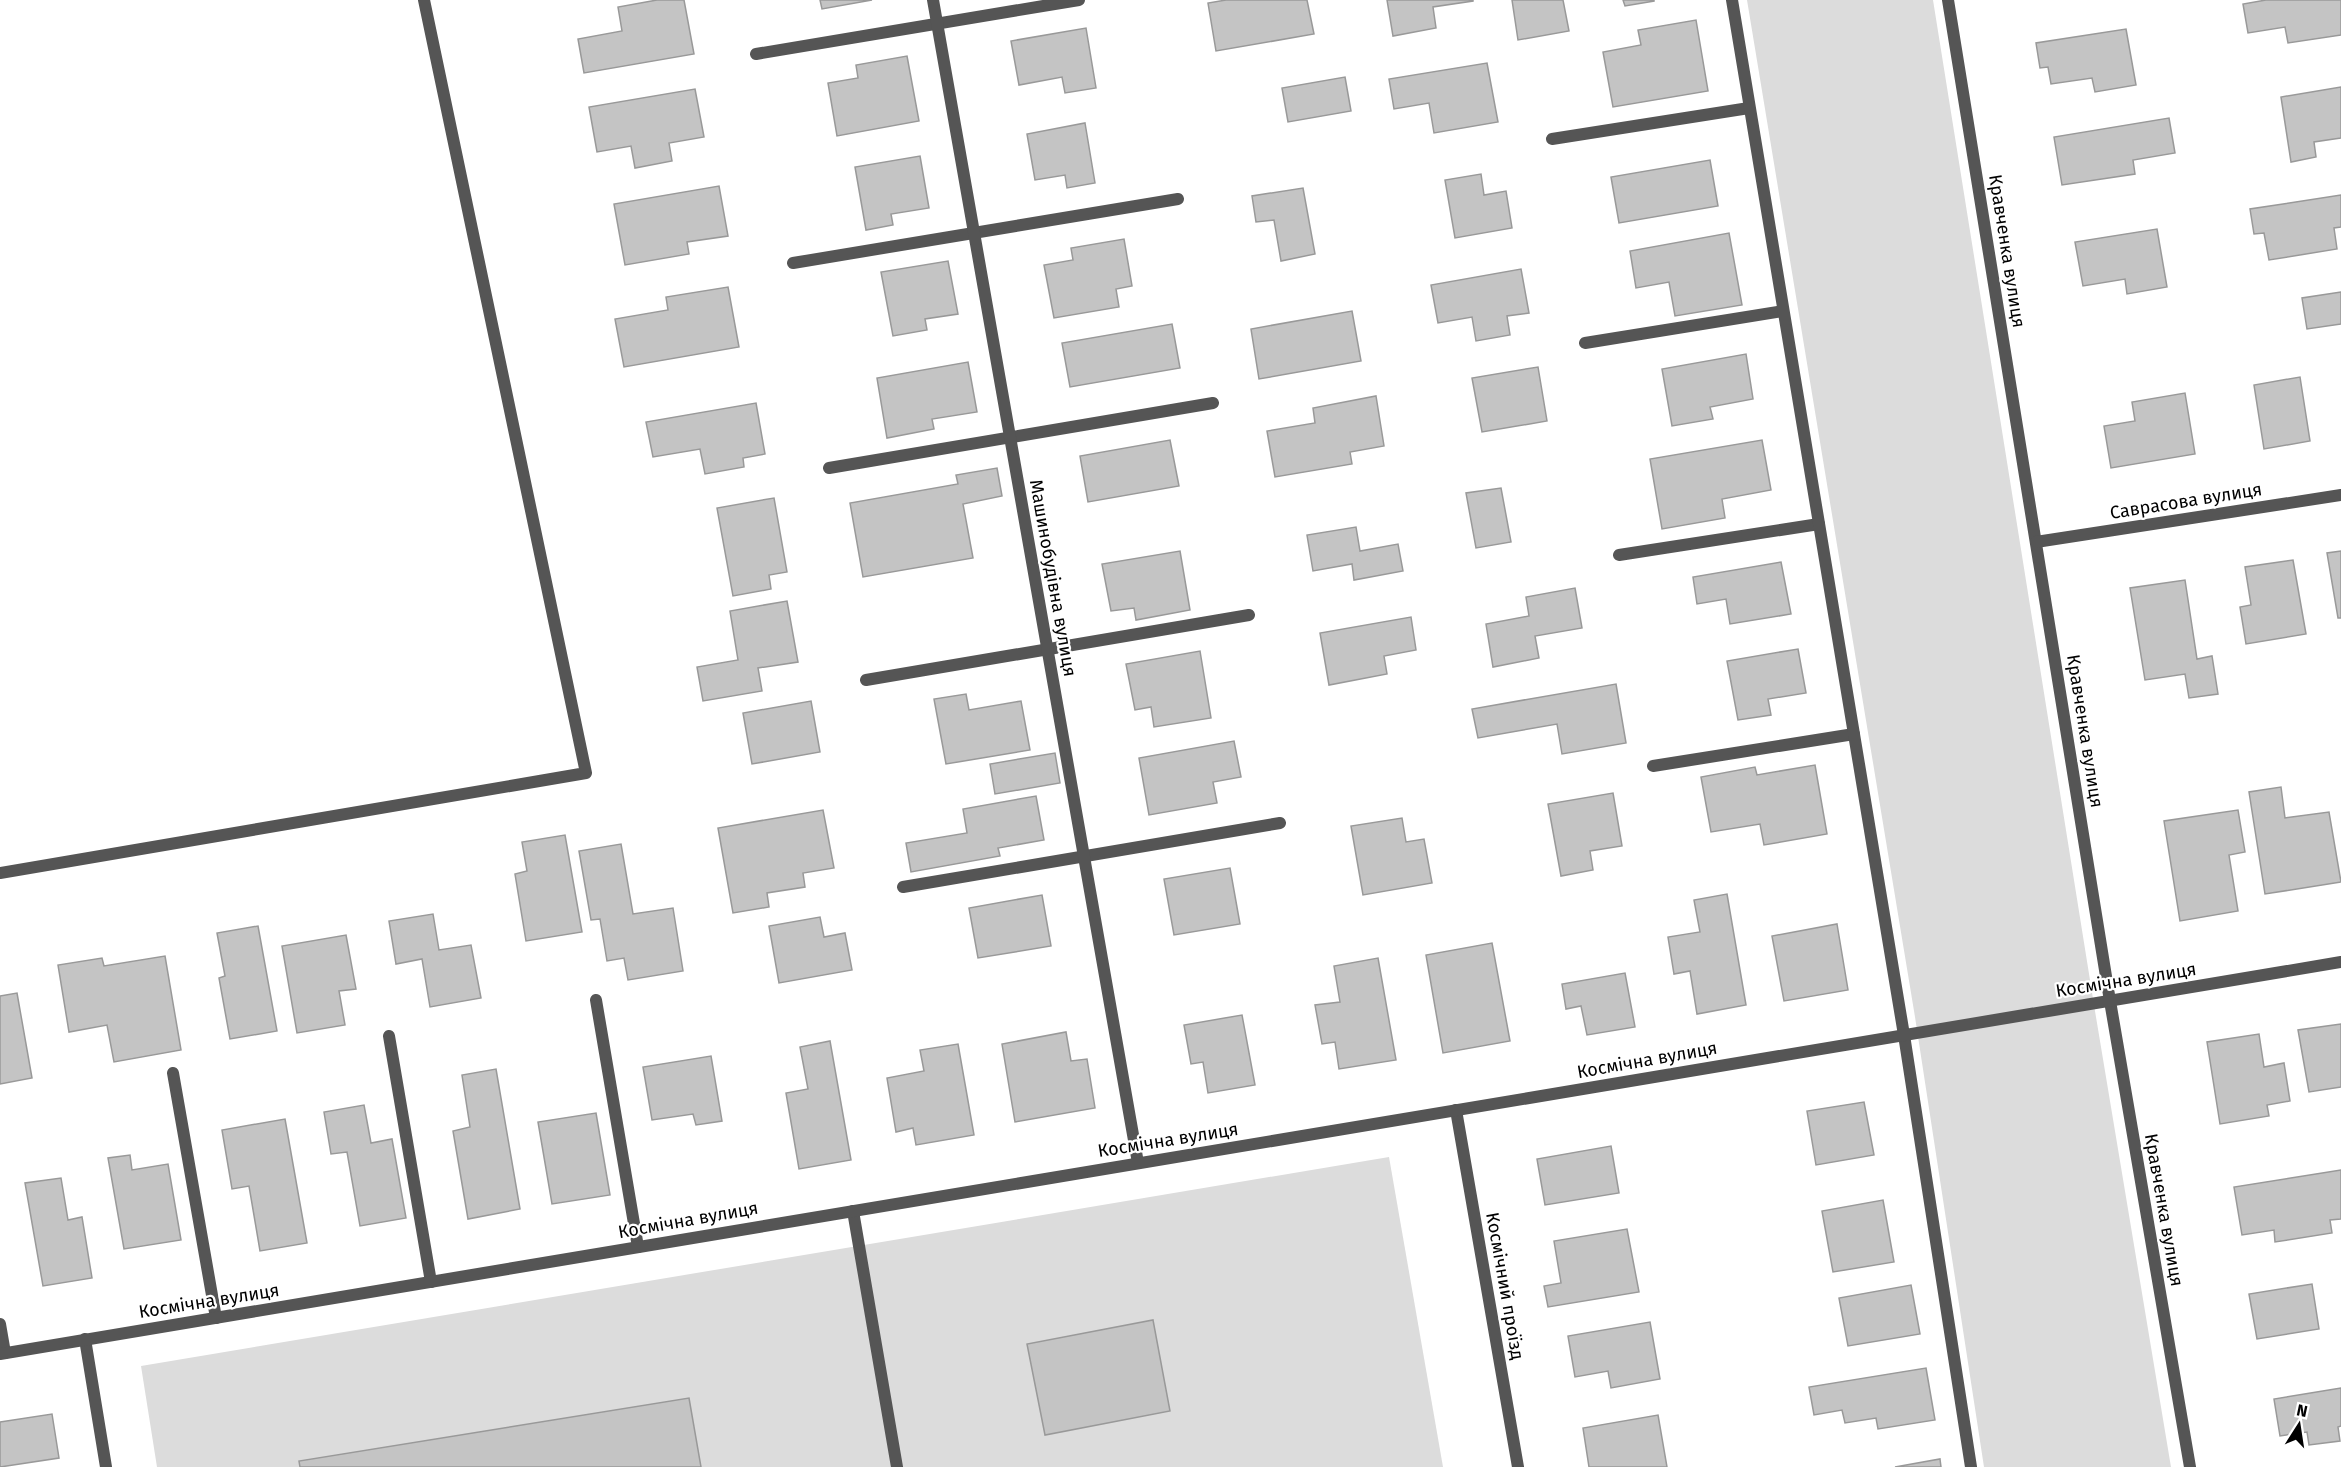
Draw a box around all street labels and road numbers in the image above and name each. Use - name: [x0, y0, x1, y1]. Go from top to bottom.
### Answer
- street label: Кравченка вулиця: [1984, 173, 2030, 329]
- street label: Машинобудівна вулиця: [1025, 478, 1081, 678]
- street label: Саврасова вулиця: [2108, 478, 2264, 524]
- street label: Кравченка вулиця: [2062, 653, 2108, 809]
- street label: Космічна вулиця: [2054, 958, 2198, 1002]
- street label: Космічна вулиця: [1575, 1037, 1719, 1083]
- street label: Космічна вулиця: [1096, 1118, 1240, 1162]
- street label: Кравченка вулиця: [2140, 1132, 2188, 1288]
- street label: Космічна вулиця: [616, 1197, 760, 1243]
- street label: Космічний проїзд: [1481, 1211, 1529, 1361]
- street label: Космічна вулиця: [137, 1279, 281, 1323]

